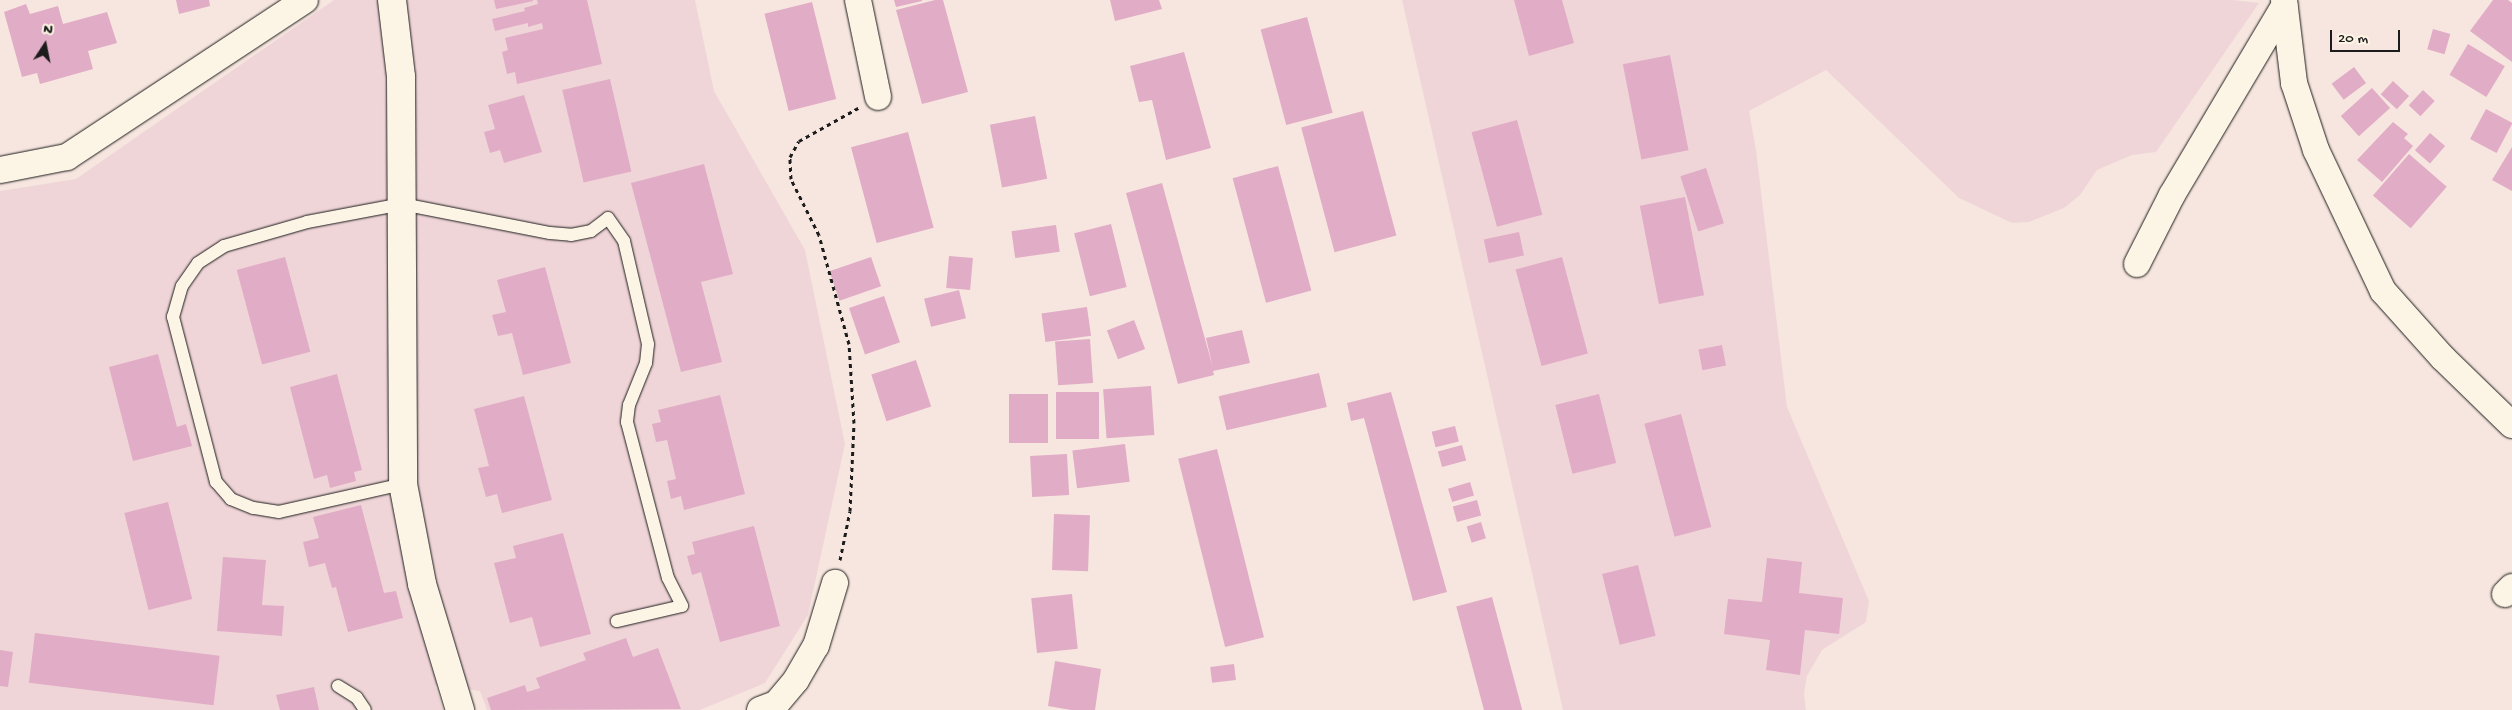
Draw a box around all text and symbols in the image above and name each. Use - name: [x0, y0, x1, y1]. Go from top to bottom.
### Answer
- north arrow: [20, 20, 70, 70]
- scale bar: [2332, 20, 2402, 52]
- text: N: [42, 21, 54, 39]
- text: 20 m: [2338, 30, 2368, 48]

